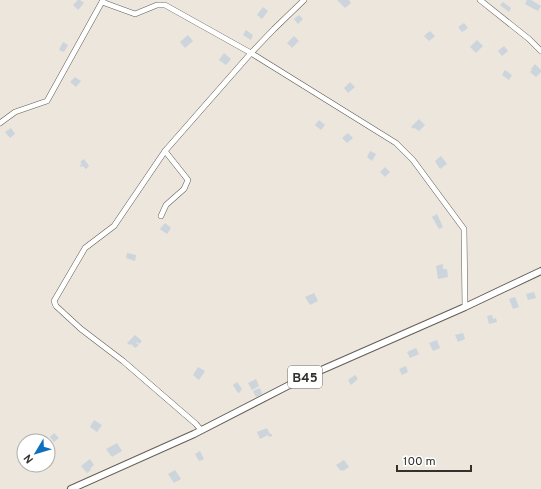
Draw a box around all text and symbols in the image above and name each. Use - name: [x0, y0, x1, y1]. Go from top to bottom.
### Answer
- road number: B45: [288, 366, 322, 388]
- north arrow: [16, 433, 56, 473]
- scale bar: [397, 447, 471, 473]
- text: N: [21, 451, 37, 466]
- text: 100 m: [403, 454, 436, 470]

